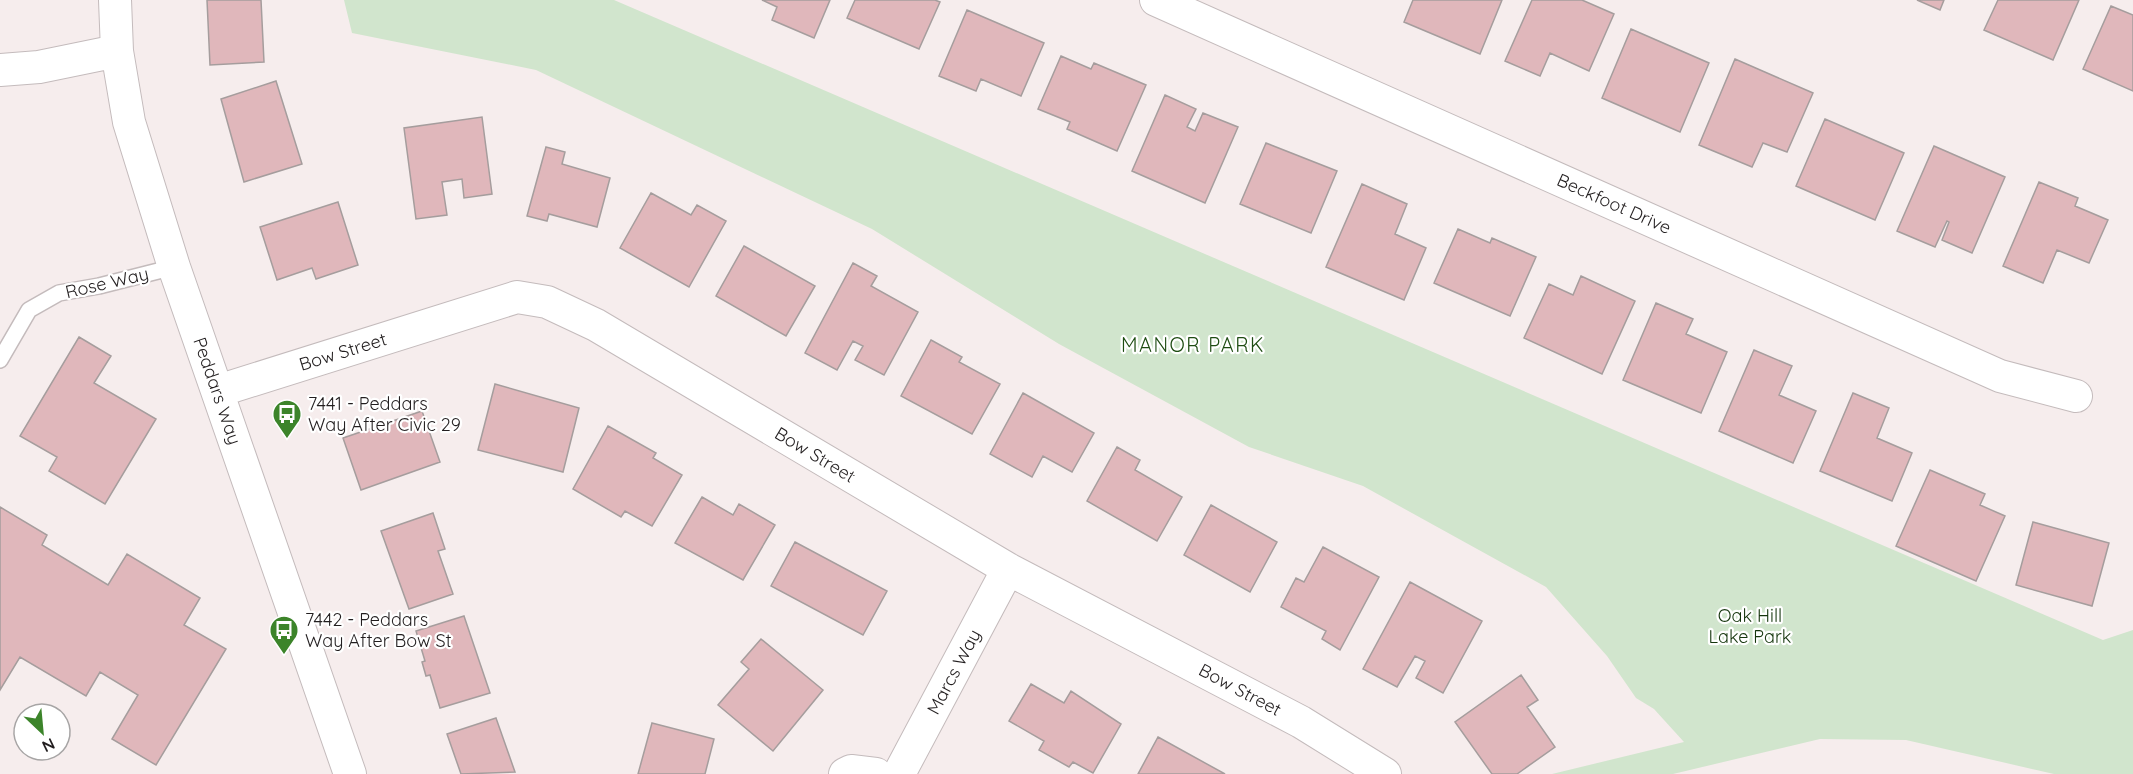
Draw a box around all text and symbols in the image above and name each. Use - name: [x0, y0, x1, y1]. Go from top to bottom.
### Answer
- street label: Beckfoot Drive: [1553, 168, 1675, 239]
- street label: Rose Way: [63, 262, 151, 303]
- street label: Bow Street: [296, 327, 389, 376]
- district label: MANOR PARK: [1121, 332, 1265, 357]
- street label: Peddars Way: [188, 334, 247, 448]
- place label: 7441 - Peddars Way After Civic 29: [308, 392, 461, 436]
- bus stop icon: 7441 - Peddars Way After Civic 29: [271, 398, 303, 440]
- street label: Bow Street: [771, 421, 860, 488]
- park label: Oak Hill Lake Park: [1709, 604, 1791, 648]
- place label: 7442 - Peddars Way After Bow St: [305, 608, 452, 652]
- bus stop icon: 7442 - Peddars Way After Bow St: [268, 614, 300, 656]
- street label: Marcs Way: [921, 625, 986, 718]
- street label: Bow Street: [1195, 658, 1285, 721]
- north arrow: [12, 702, 72, 762]
- text: N: [39, 734, 58, 757]

